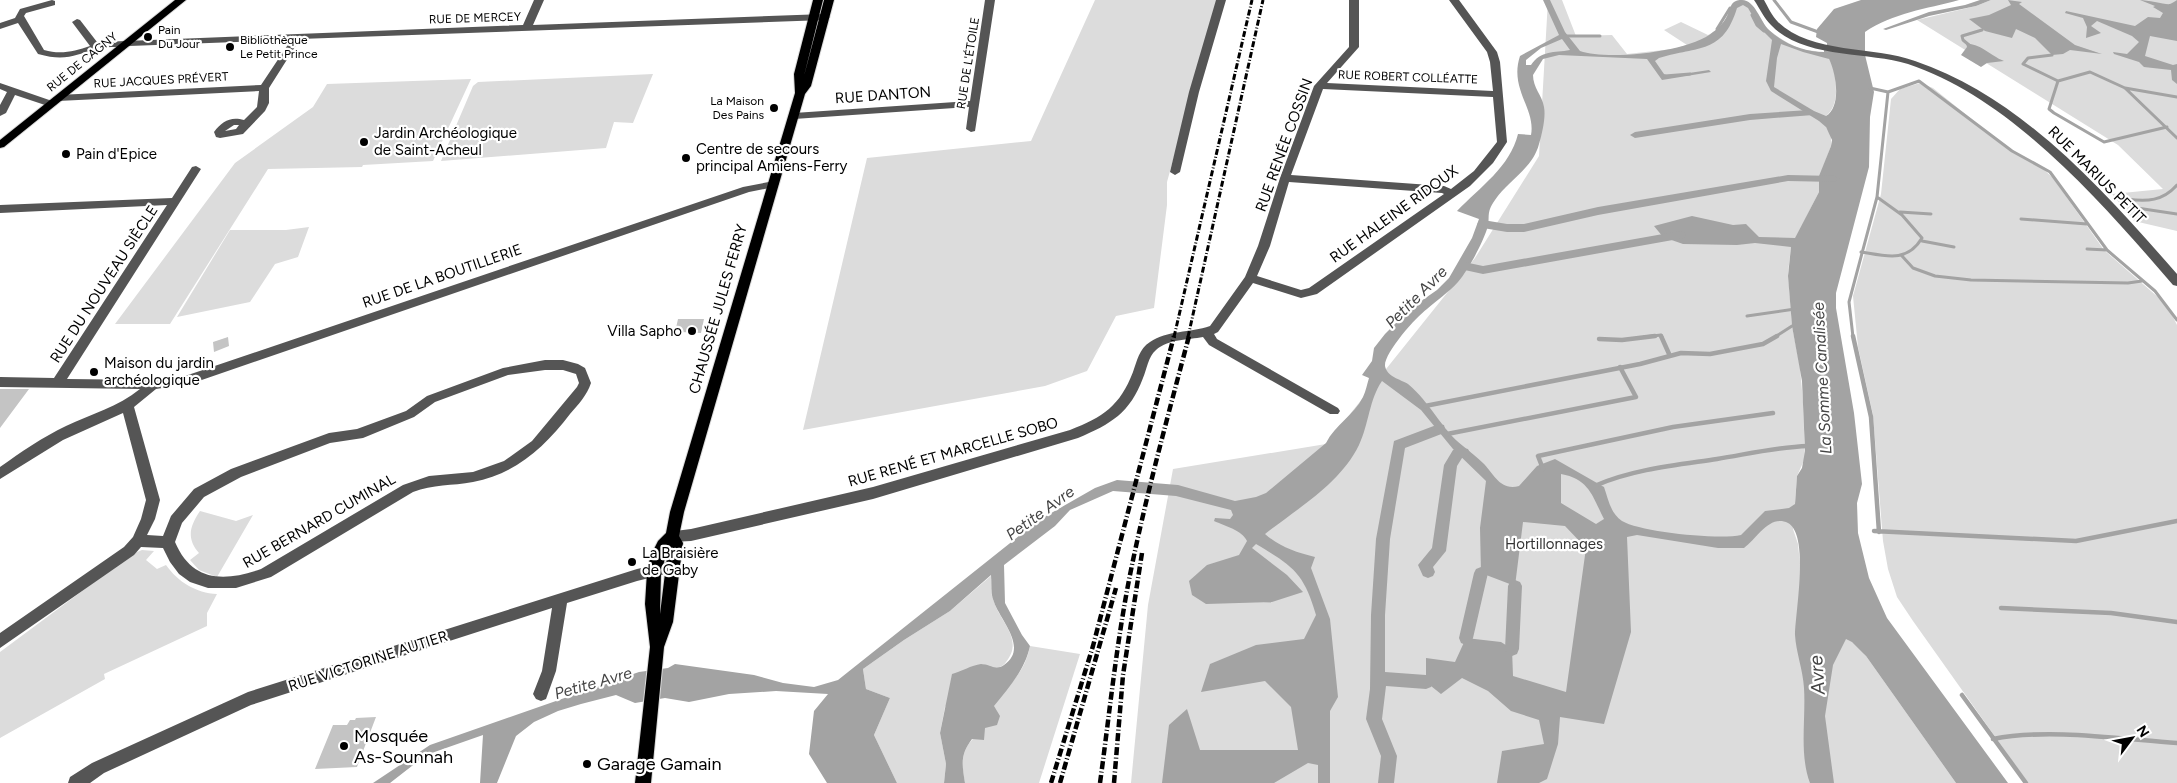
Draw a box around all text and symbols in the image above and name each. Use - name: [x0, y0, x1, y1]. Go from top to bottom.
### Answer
- street label: RUE DE MERCEY: [429, 9, 522, 27]
- street label: RUE DE L'ÉTOILE: [954, 16, 982, 110]
- place label: Pain Du Jour: [158, 23, 200, 51]
- street label: RUE DE CAGNY: [44, 29, 121, 95]
- marker: Pain Du Jour: [142, 31, 154, 43]
- place label: Bibliothèque Le Petit Prince: [240, 33, 318, 61]
- marker: Bibliothèque Le Petit Prince: [224, 41, 236, 53]
- street label: RUE ROBERT COLLÉATTE: [1338, 68, 1478, 86]
- street label: RUE JACQUES PRÉVERT: [93, 69, 229, 91]
- street label: RUE RENÉE COSSIN: [1252, 76, 1316, 214]
- street label: RUE DANTON: [834, 83, 932, 107]
- place label: La Maison Des Pains: [710, 94, 764, 122]
- marker: La Maison Des Pains: [768, 102, 780, 114]
- street label: RUE MARIUS PETIT: [2044, 122, 2150, 228]
- place label: Jardin Archéologique de Saint-Acheul: [374, 124, 517, 159]
- marker: Jardin Archéologique de Saint-Acheul: [358, 136, 370, 148]
- place label: Centre de secours principal Amiens-Ferry: [696, 140, 847, 175]
- place label: Pain d'Epice: [76, 145, 157, 163]
- marker: Pain d'Epice: [60, 148, 72, 160]
- marker: Centre de secours principal Amiens-Ferry: [680, 152, 692, 164]
- street label: RUE HALEINE RIDOUX: [1326, 161, 1462, 267]
- street label: RUE DU NOUVEAU SIÈCLE: [46, 202, 162, 366]
- street label: CHAUSSÉE JULES FERRY: [685, 222, 751, 396]
- street label: RUE DE LA BOUTILLERIE: [360, 240, 524, 312]
- water label: Petite Avre: [1381, 262, 1451, 332]
- water label: La Somme Canalisée: [1809, 301, 1835, 455]
- place label: Villa Sapho: [607, 322, 682, 340]
- marker: Villa Sapho: [686, 325, 698, 337]
- place label: Maison du jardin archéologique: [104, 354, 214, 389]
- marker: Maison du jardin archéologique: [88, 366, 100, 378]
- street label: RUE RENÉ ET MARCELLE SOBO: [846, 413, 1060, 491]
- street label: RUE BERNARD CUMINAL: [240, 470, 399, 572]
- water label: Petite Avre: [1002, 482, 1078, 544]
- park label: Hortillonnages: [1505, 535, 1603, 553]
- place label: La Braisière de Gaby: [642, 544, 718, 579]
- marker: La Braisière de Gaby: [626, 556, 638, 568]
- street label: RUE VICTORINE AUTIER: [286, 627, 450, 695]
- water label: Avre: [1804, 654, 1830, 697]
- water label: Petite Avre: [552, 663, 634, 703]
- north arrow: [2107, 713, 2157, 763]
- text: N: [2133, 722, 2153, 740]
- place label: Mosquée As-Sounnah: [354, 725, 453, 768]
- marker: Mosquée As-Sounnah: [338, 740, 350, 752]
- place label: Garage Gamain: [597, 753, 722, 775]
- marker: Garage Gamain: [581, 758, 593, 770]

